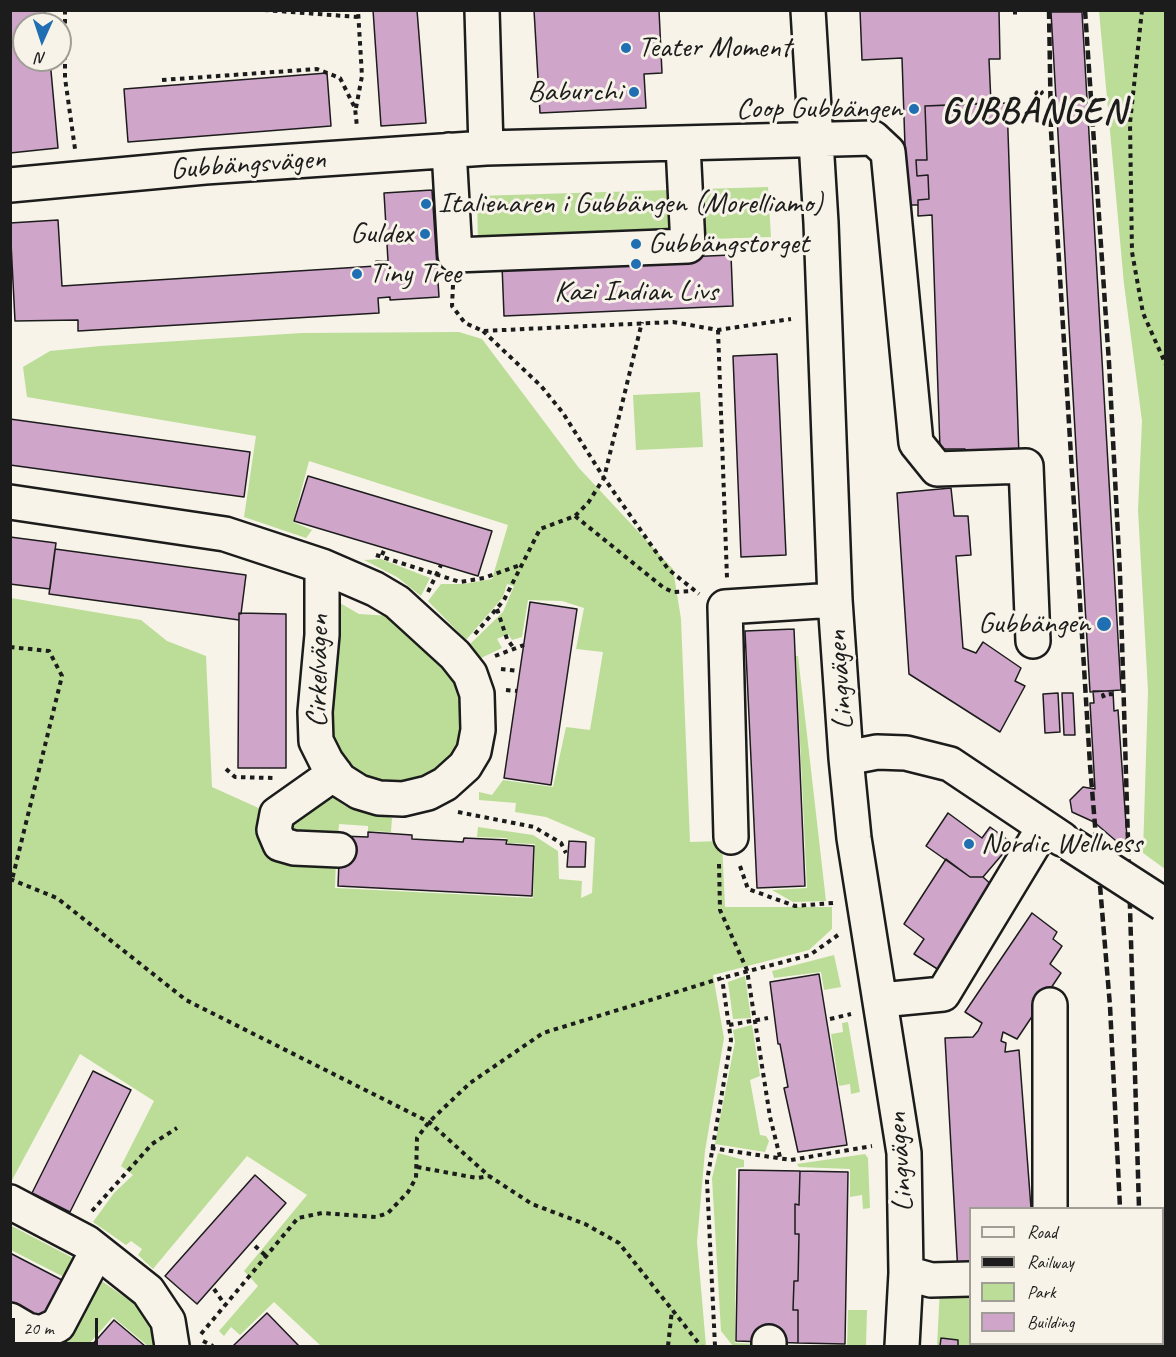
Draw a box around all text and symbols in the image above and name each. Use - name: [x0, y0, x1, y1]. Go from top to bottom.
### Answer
- north arrow: [12, 12, 72, 72]
- place label: Teater Moment: [638, 30, 791, 66]
- marker: Teater Moment: [619, 41, 633, 55]
- text: N: [36, 48, 47, 68]
- place label: Baburchi: [528, 74, 622, 110]
- marker: Baburchi: [627, 85, 641, 99]
- place label: Coop Gubbängen: [736, 91, 902, 127]
- district label: GUBBÄNGEN: [942, 91, 1126, 135]
- marker: Coop Gubbängen: [907, 102, 921, 116]
- street label: Gubbängsvägen: [169, 142, 327, 188]
- place label: Italienaren i Gubbängen (Morelliamo): [438, 186, 823, 222]
- marker: Italienaren i Gubbängen (Morelliamo): [419, 197, 433, 211]
- place label: Guldex: [350, 216, 413, 252]
- place label: Gubbängstorget: [648, 226, 809, 262]
- marker: Guldex: [418, 227, 432, 241]
- marker: Gubbängstorget: [629, 237, 643, 251]
- place label: Tiny Tree: [369, 256, 461, 292]
- marker: Kazi Indian Livs: [629, 257, 643, 271]
- marker: Tiny Tree: [350, 267, 364, 281]
- place label: Kazi Indian Livs: [554, 274, 718, 310]
- place label: Gubbängen: [978, 606, 1090, 642]
- street label: Cirkelvägen: [300, 614, 338, 728]
- marker: Gubbängen: [1095, 615, 1113, 633]
- street label: Lingvägen: [820, 629, 862, 731]
- place label: Nordic Wellness: [981, 826, 1142, 862]
- marker: Nordic Wellness: [962, 837, 976, 851]
- street label: Lingvägen: [880, 1111, 922, 1213]
- legend: [969, 1207, 1164, 1345]
- text: Road: [1027, 1221, 1057, 1243]
- text: Railway: [1027, 1251, 1074, 1273]
- text: Park: [1027, 1281, 1056, 1303]
- scale bar: [15, 1306, 100, 1344]
- text: Building: [1027, 1311, 1074, 1333]
- text: 20 m: [23, 1317, 54, 1339]

